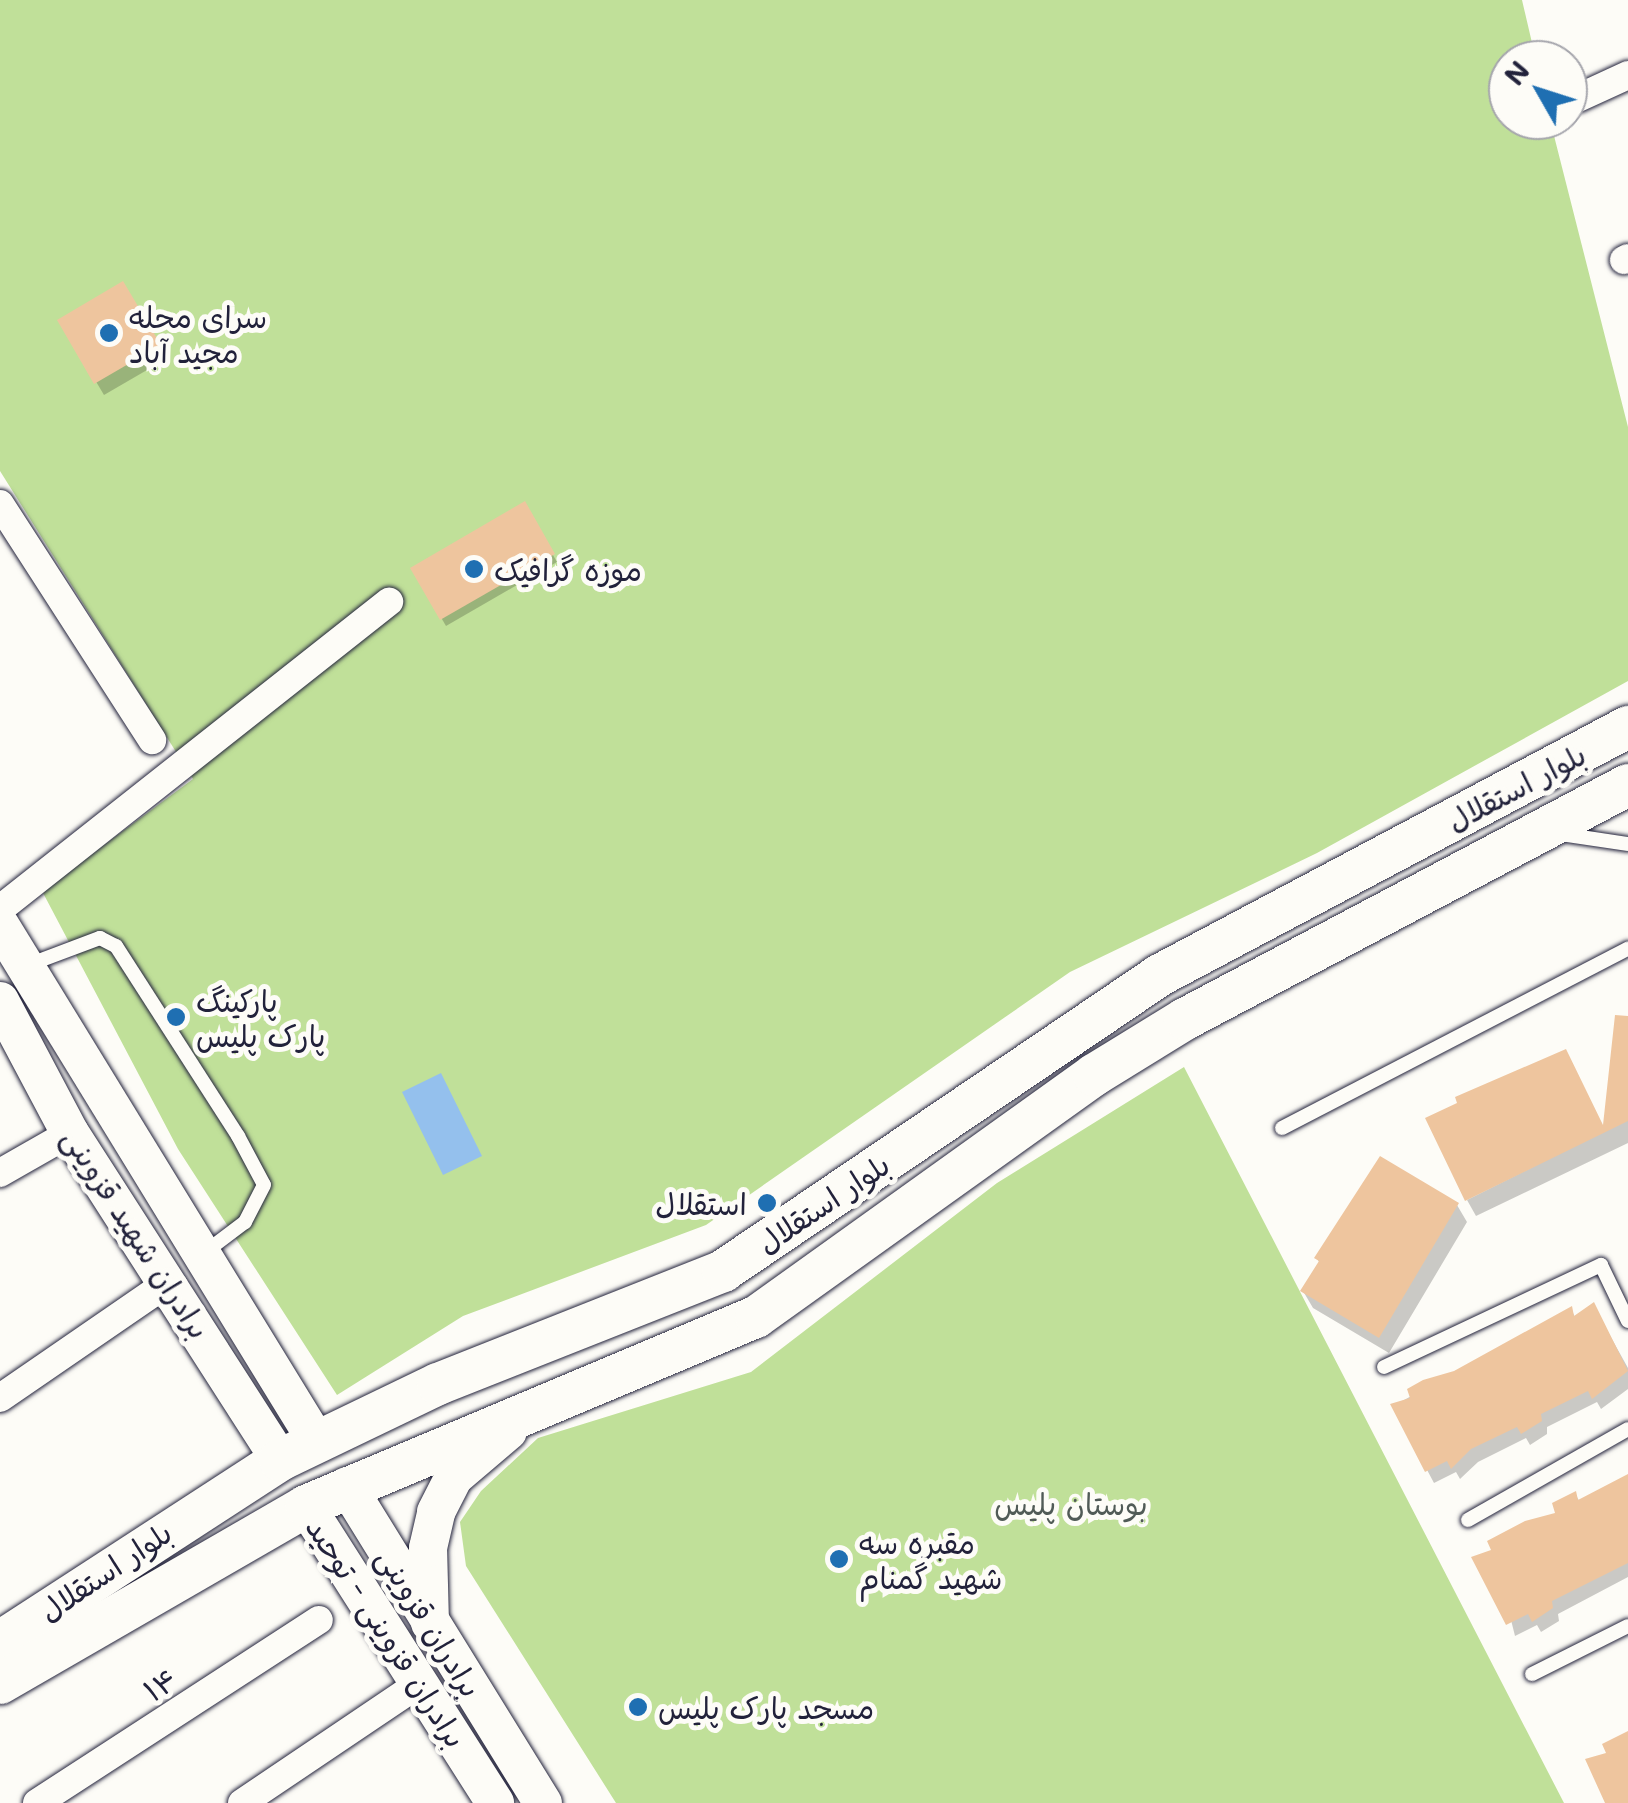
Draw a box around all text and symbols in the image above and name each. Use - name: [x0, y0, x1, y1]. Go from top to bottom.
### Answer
- north arrow: [1488, 40, 1588, 140]
- text: N: [1496, 53, 1537, 92]
- place label: سرای محله مجید آباد: [129, 298, 267, 368]
- marker: سرای محله مجید آباد: [98, 322, 120, 344]
- place label: موزه گرافیک: [494, 551, 642, 587]
- marker: موزه گرافیک: [463, 558, 485, 580]
- street label: بلوار استقلال: [1440, 735, 1592, 839]
- place label: پارکینگ پارک پلیس: [196, 982, 326, 1052]
- marker: پارکینگ پارک پلیس: [165, 1006, 187, 1028]
- street label: برادران شهید قزوینی: [56, 1121, 218, 1345]
- street label: بلوار استقلال: [750, 1146, 896, 1260]
- place label: استقلال: [655, 1185, 747, 1221]
- marker: استقلال: [756, 1192, 778, 1214]
- park label: بوستان پلیس: [994, 1485, 1148, 1521]
- street label: برادران قزوینی - توحید: [299, 1510, 475, 1754]
- street label: بلوار استقلال: [32, 1514, 178, 1628]
- place label: مقبره سه شهید گمنام: [859, 1524, 1002, 1594]
- street label: برادران قزوینی: [370, 1541, 490, 1703]
- marker: مقبره سه شهید گمنام: [828, 1548, 850, 1570]
- street label: ۱۴: [136, 1660, 184, 1708]
- place label: مسجد پارک پلیس: [658, 1689, 874, 1725]
- marker: مسجد پارک پلیس: [627, 1696, 649, 1718]

